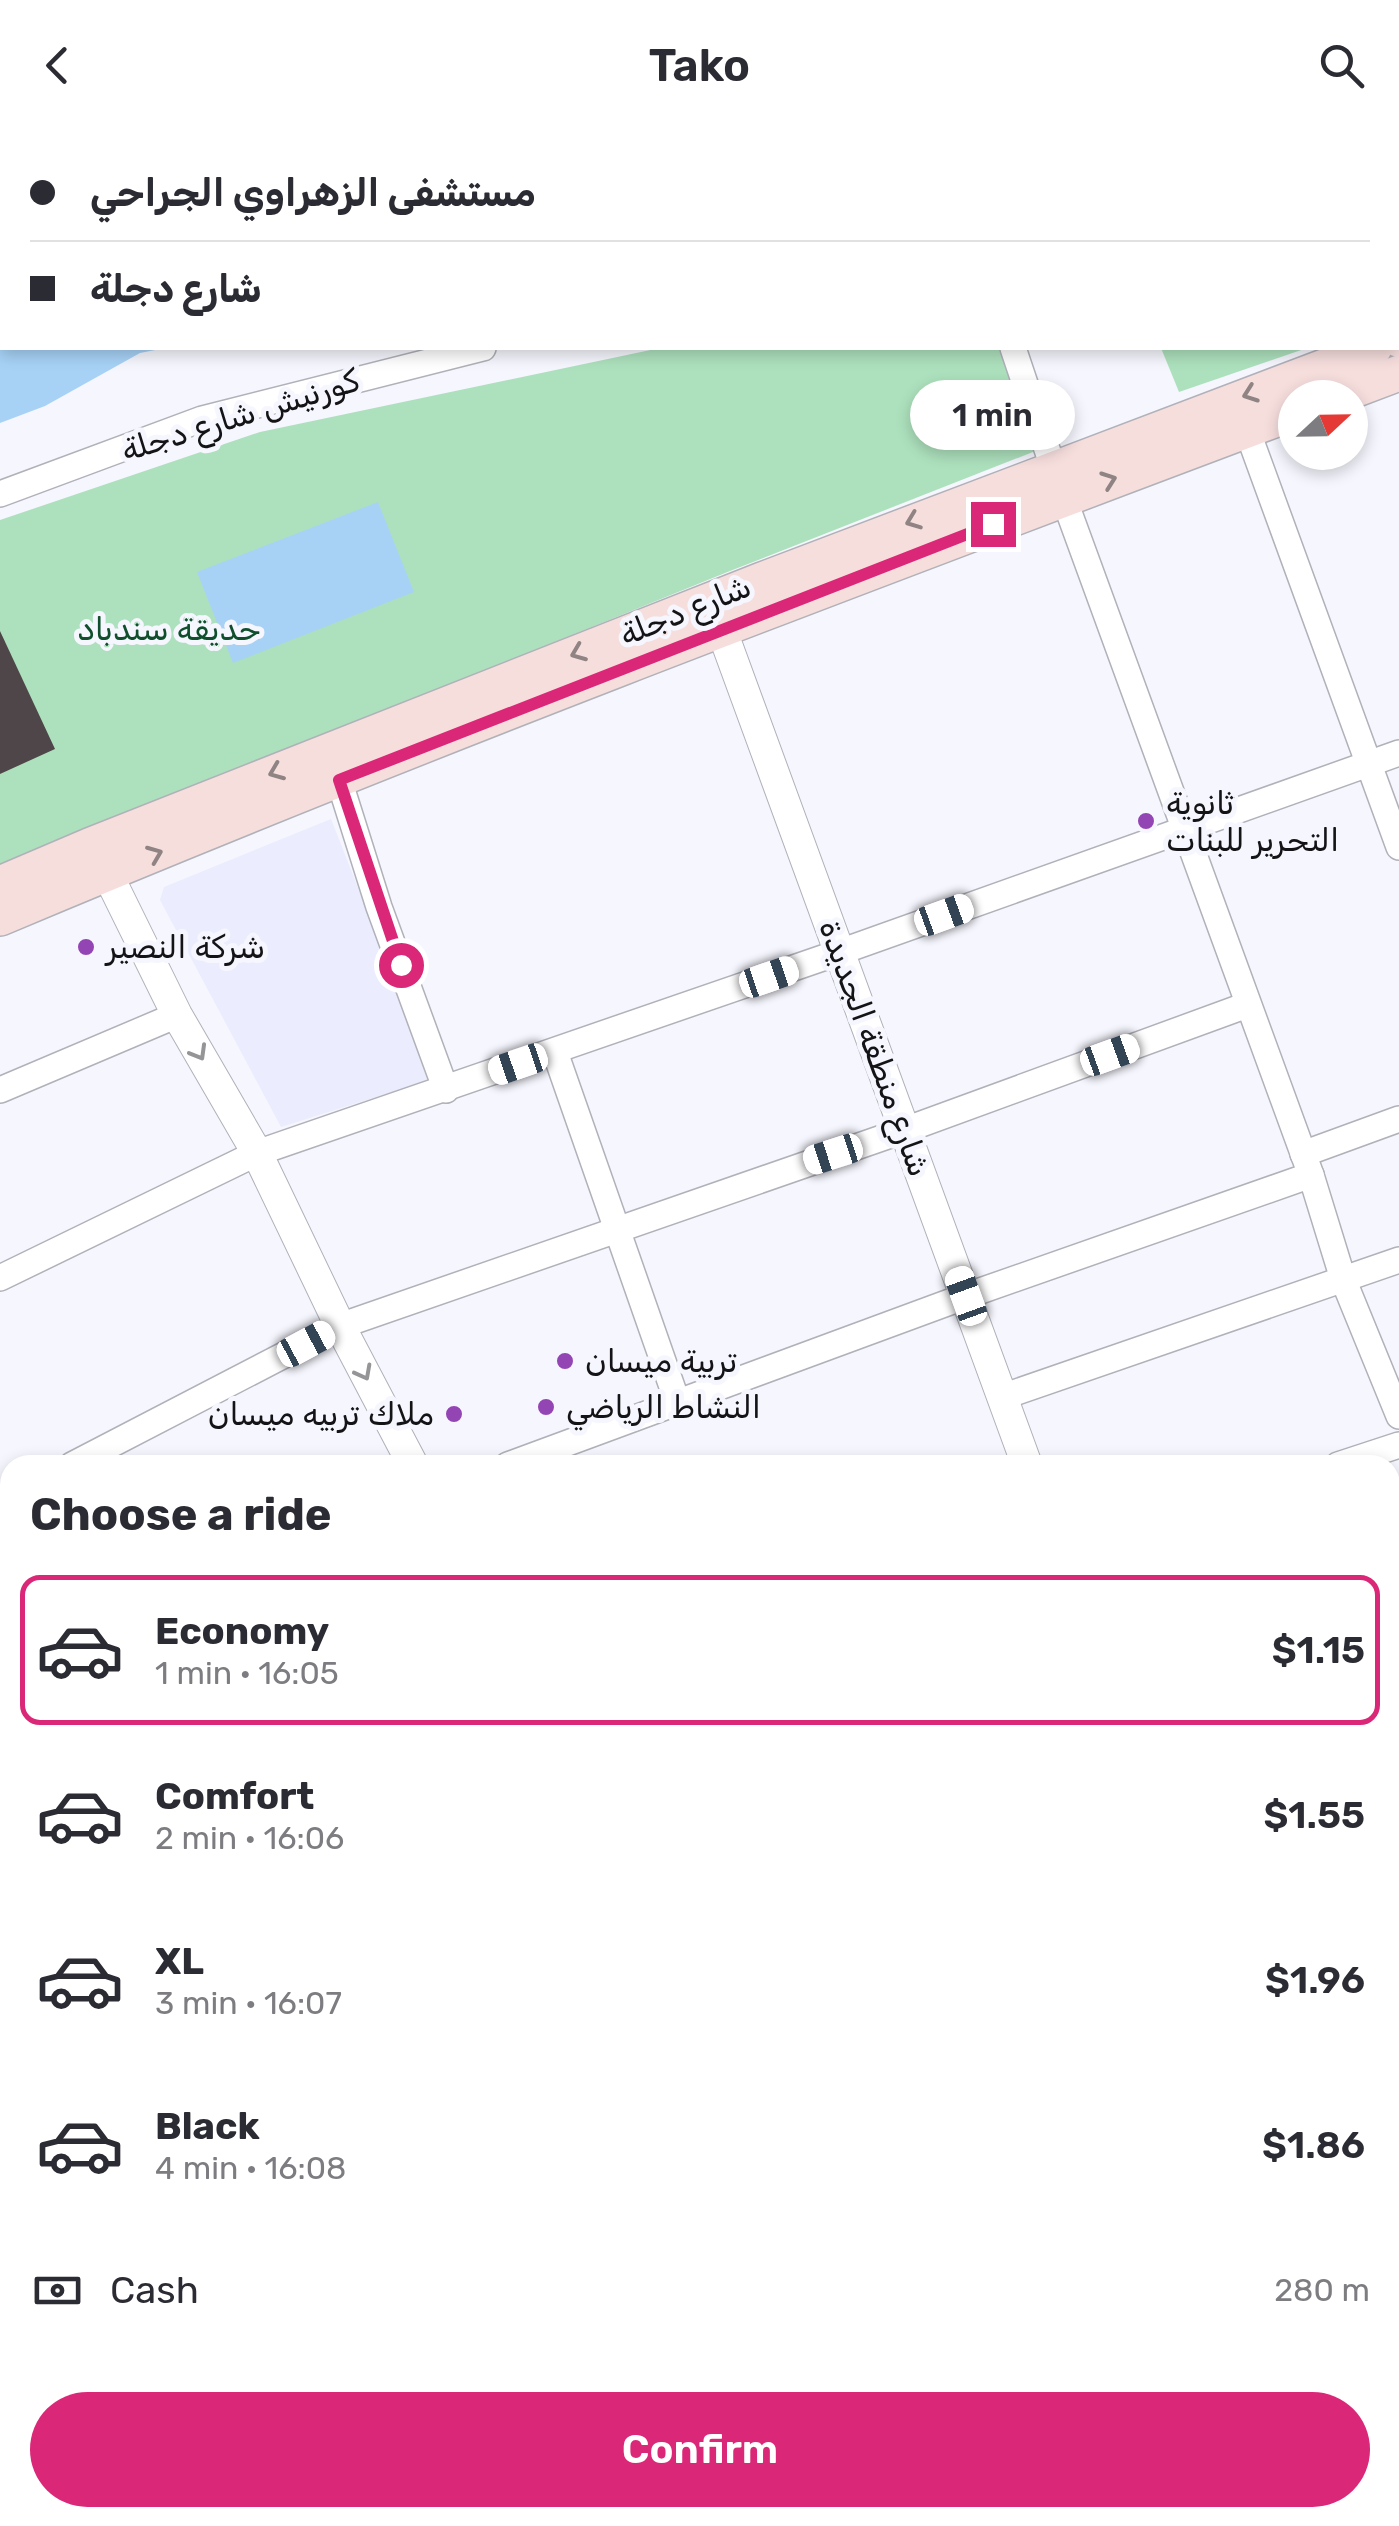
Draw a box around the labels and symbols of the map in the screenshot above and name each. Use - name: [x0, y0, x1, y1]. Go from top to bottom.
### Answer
- street label: كورنيش شارع دجلة: [116, 361, 365, 472]
- callout: 1 min: [910, 379, 1076, 449]
- north arrow: [1278, 380, 1368, 470]
- one-way arrow: [1242, 382, 1259, 403]
- one-way arrow: [1100, 471, 1117, 492]
- route end: [971, 502, 1016, 547]
- one-way arrow: [905, 510, 923, 530]
- street label: شارع دجلة: [614, 566, 757, 656]
- park label: حديقة سندباد: [77, 610, 261, 648]
- one-way arrow: [570, 641, 588, 661]
- one-way arrow: [268, 760, 285, 781]
- place label: ثانوية التحرير للبنات: [1166, 784, 1339, 859]
- marker: ثانوية التحرير للبنات: [1135, 810, 1157, 832]
- one-way arrow: [145, 845, 162, 865]
- car: [911, 891, 977, 939]
- street label: شارع منطقة الجديدة: [808, 915, 939, 1182]
- place label: شركة النصير: [104, 928, 265, 966]
- marker: شركة النصير: [75, 936, 97, 958]
- route start: [379, 943, 424, 988]
- car: [736, 953, 802, 1001]
- car: [1077, 1031, 1143, 1079]
- car: [485, 1040, 551, 1088]
- one-way arrow: [187, 1042, 206, 1060]
- car: [800, 1130, 866, 1178]
- car: [942, 1263, 990, 1329]
- car: [272, 1317, 340, 1371]
- place label: تربية ميسان: [585, 1342, 737, 1380]
- marker: تربية ميسان: [554, 1350, 576, 1372]
- one-way arrow: [352, 1362, 371, 1380]
- place label: النشاط الرياضي: [566, 1388, 761, 1431]
- place label: ملاك تربيه ميسان: [208, 1395, 434, 1433]
- marker: النشاط الرياضي: [535, 1396, 557, 1418]
- marker: ملاك تربيه ميسان: [443, 1403, 465, 1425]

